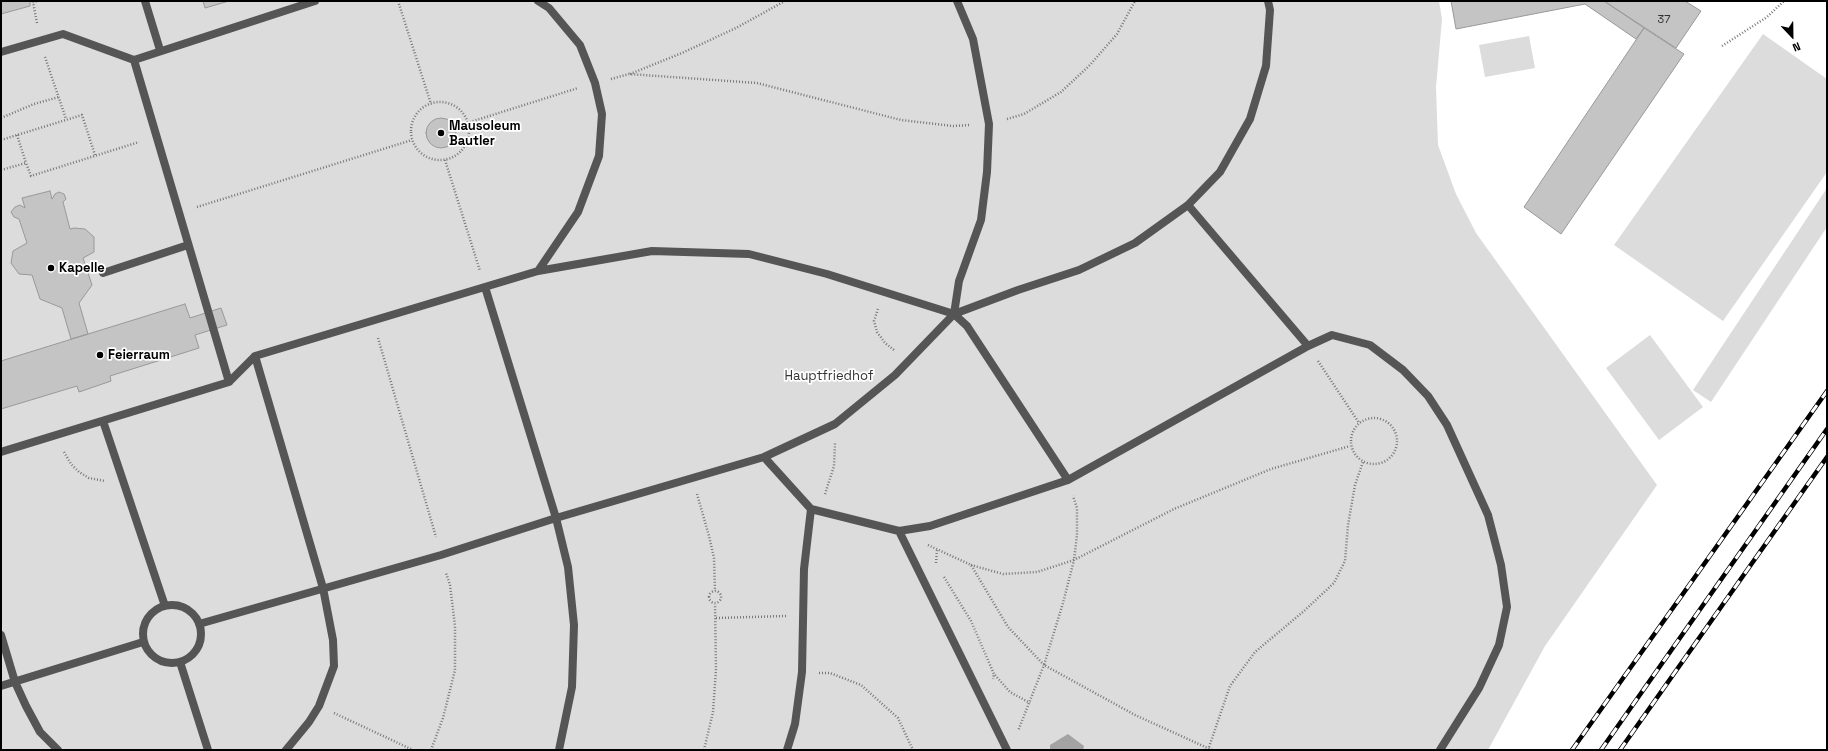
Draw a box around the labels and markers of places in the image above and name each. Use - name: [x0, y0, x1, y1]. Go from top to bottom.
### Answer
- place label: Mausoleum Bautler: [449, 118, 521, 149]
- marker: Mausoleum Bautler: [436, 128, 446, 138]
- place label: Kapelle: [59, 260, 105, 276]
- marker: Kapelle: [46, 263, 56, 273]
- place label: Feierraum: [108, 347, 170, 363]
- marker: Feierraum: [95, 350, 105, 360]

